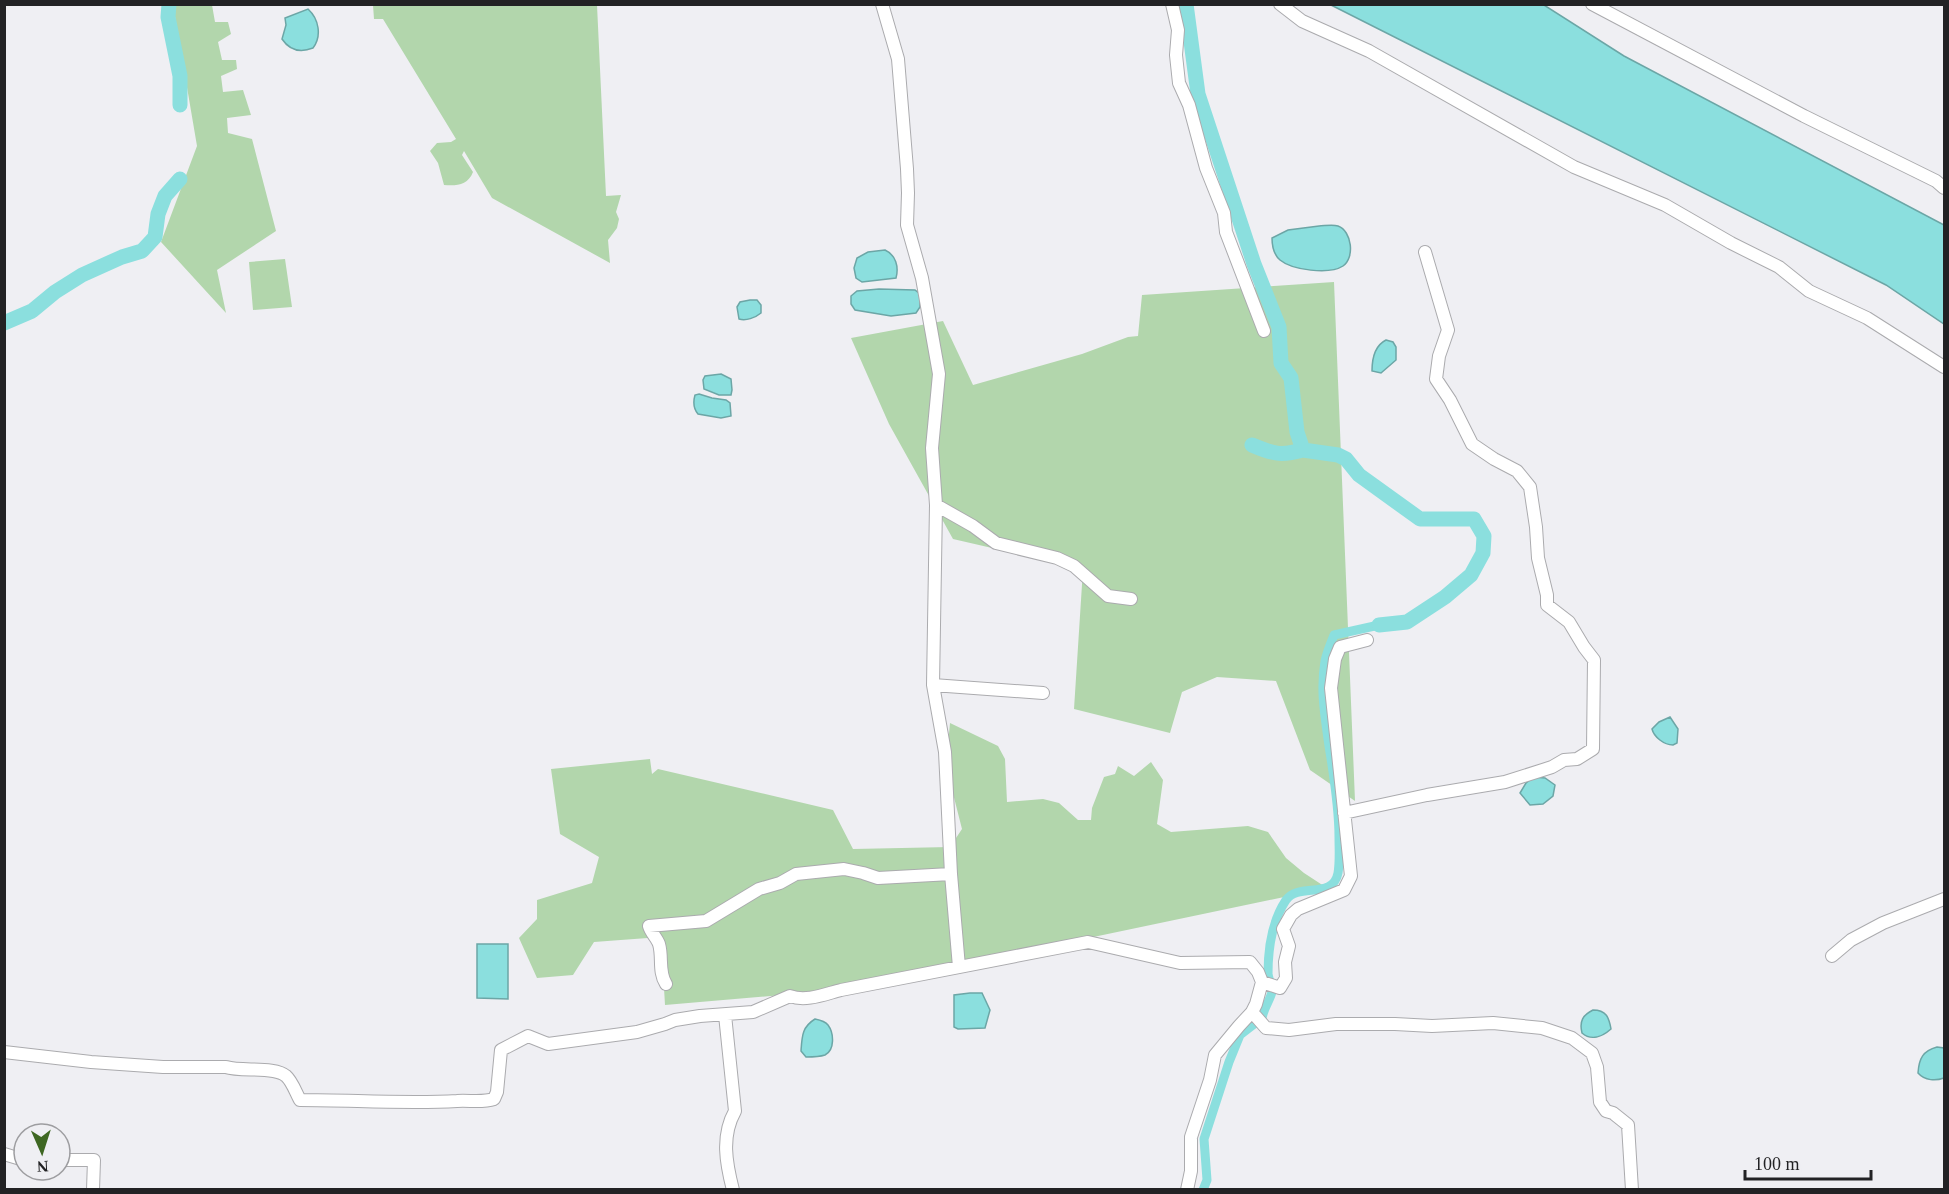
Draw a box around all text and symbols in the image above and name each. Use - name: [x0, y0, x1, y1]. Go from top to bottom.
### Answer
- north arrow: [12, 1122, 72, 1182]
- scale bar: [1745, 1143, 1871, 1181]
- text: 100 m: [1754, 1154, 1800, 1174]
- text: N: [36, 1158, 49, 1175]

